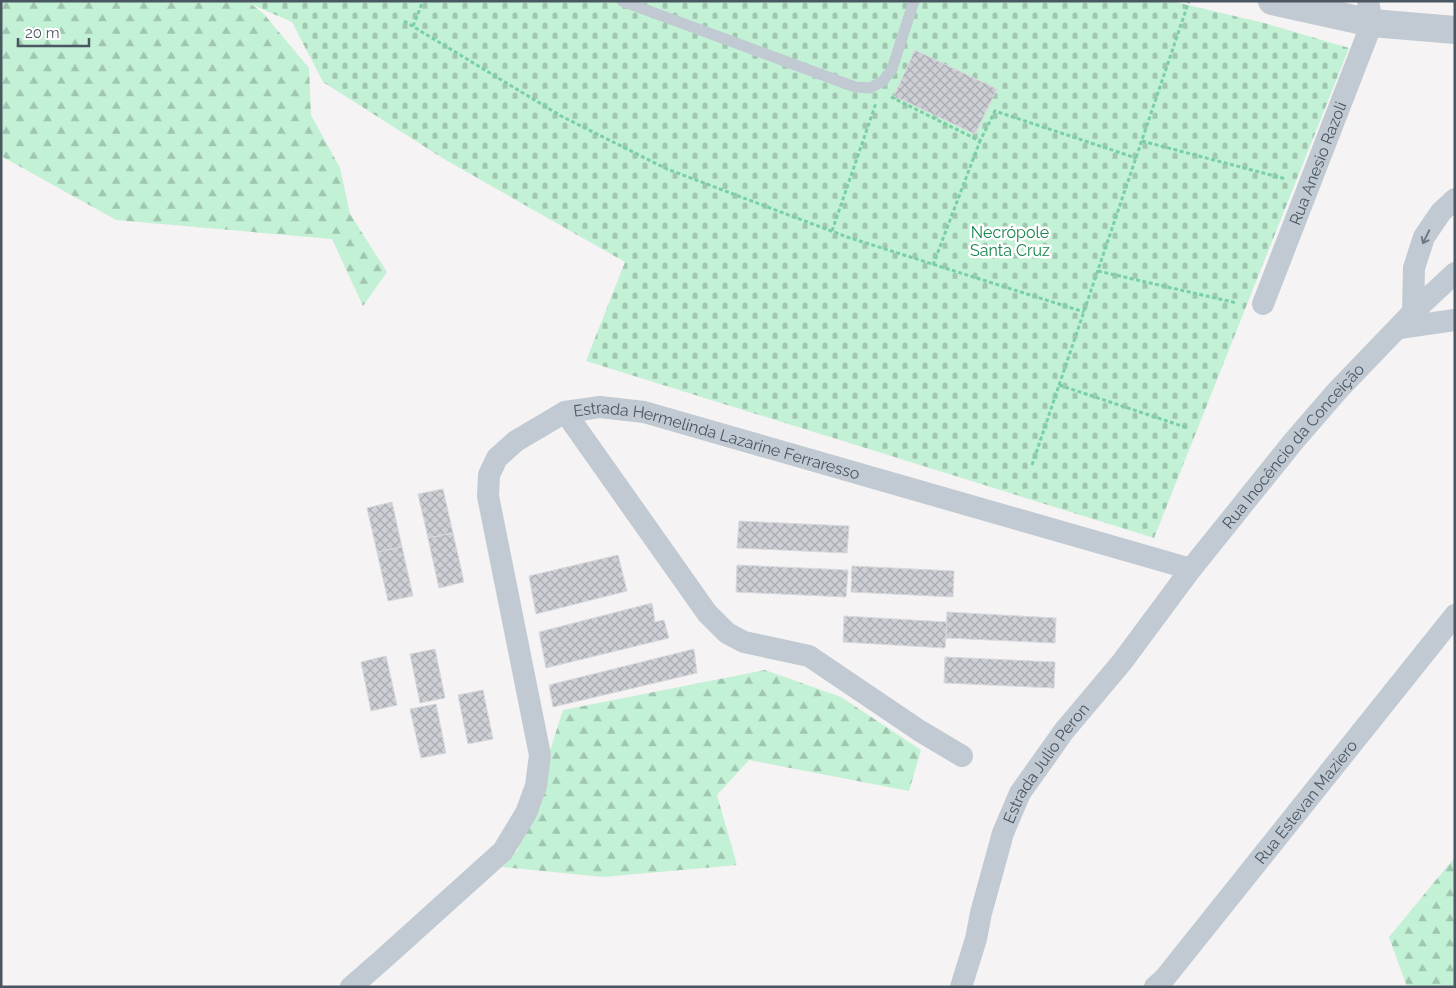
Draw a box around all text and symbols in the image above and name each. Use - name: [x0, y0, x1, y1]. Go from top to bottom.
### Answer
- scale bar: [18, 15, 89, 47]
- text: 20 m: [25, 24, 60, 42]
- street label: Rua Anesio Razoli: [1286, 99, 1351, 228]
- park label: Necrópole Santa Cruz: [970, 223, 1050, 260]
- one-way arrow: [1421, 229, 1430, 244]
- street label: Rua Inocêncio da Conceição: [1218, 360, 1368, 533]
- street label: Estrada Hermelinda Lazarine Ferraresso: [572, 398, 862, 483]
- street label: Estrada Julio Peron: [999, 700, 1093, 826]
- street label: Rua Estevan Maziero: [1251, 736, 1361, 868]

